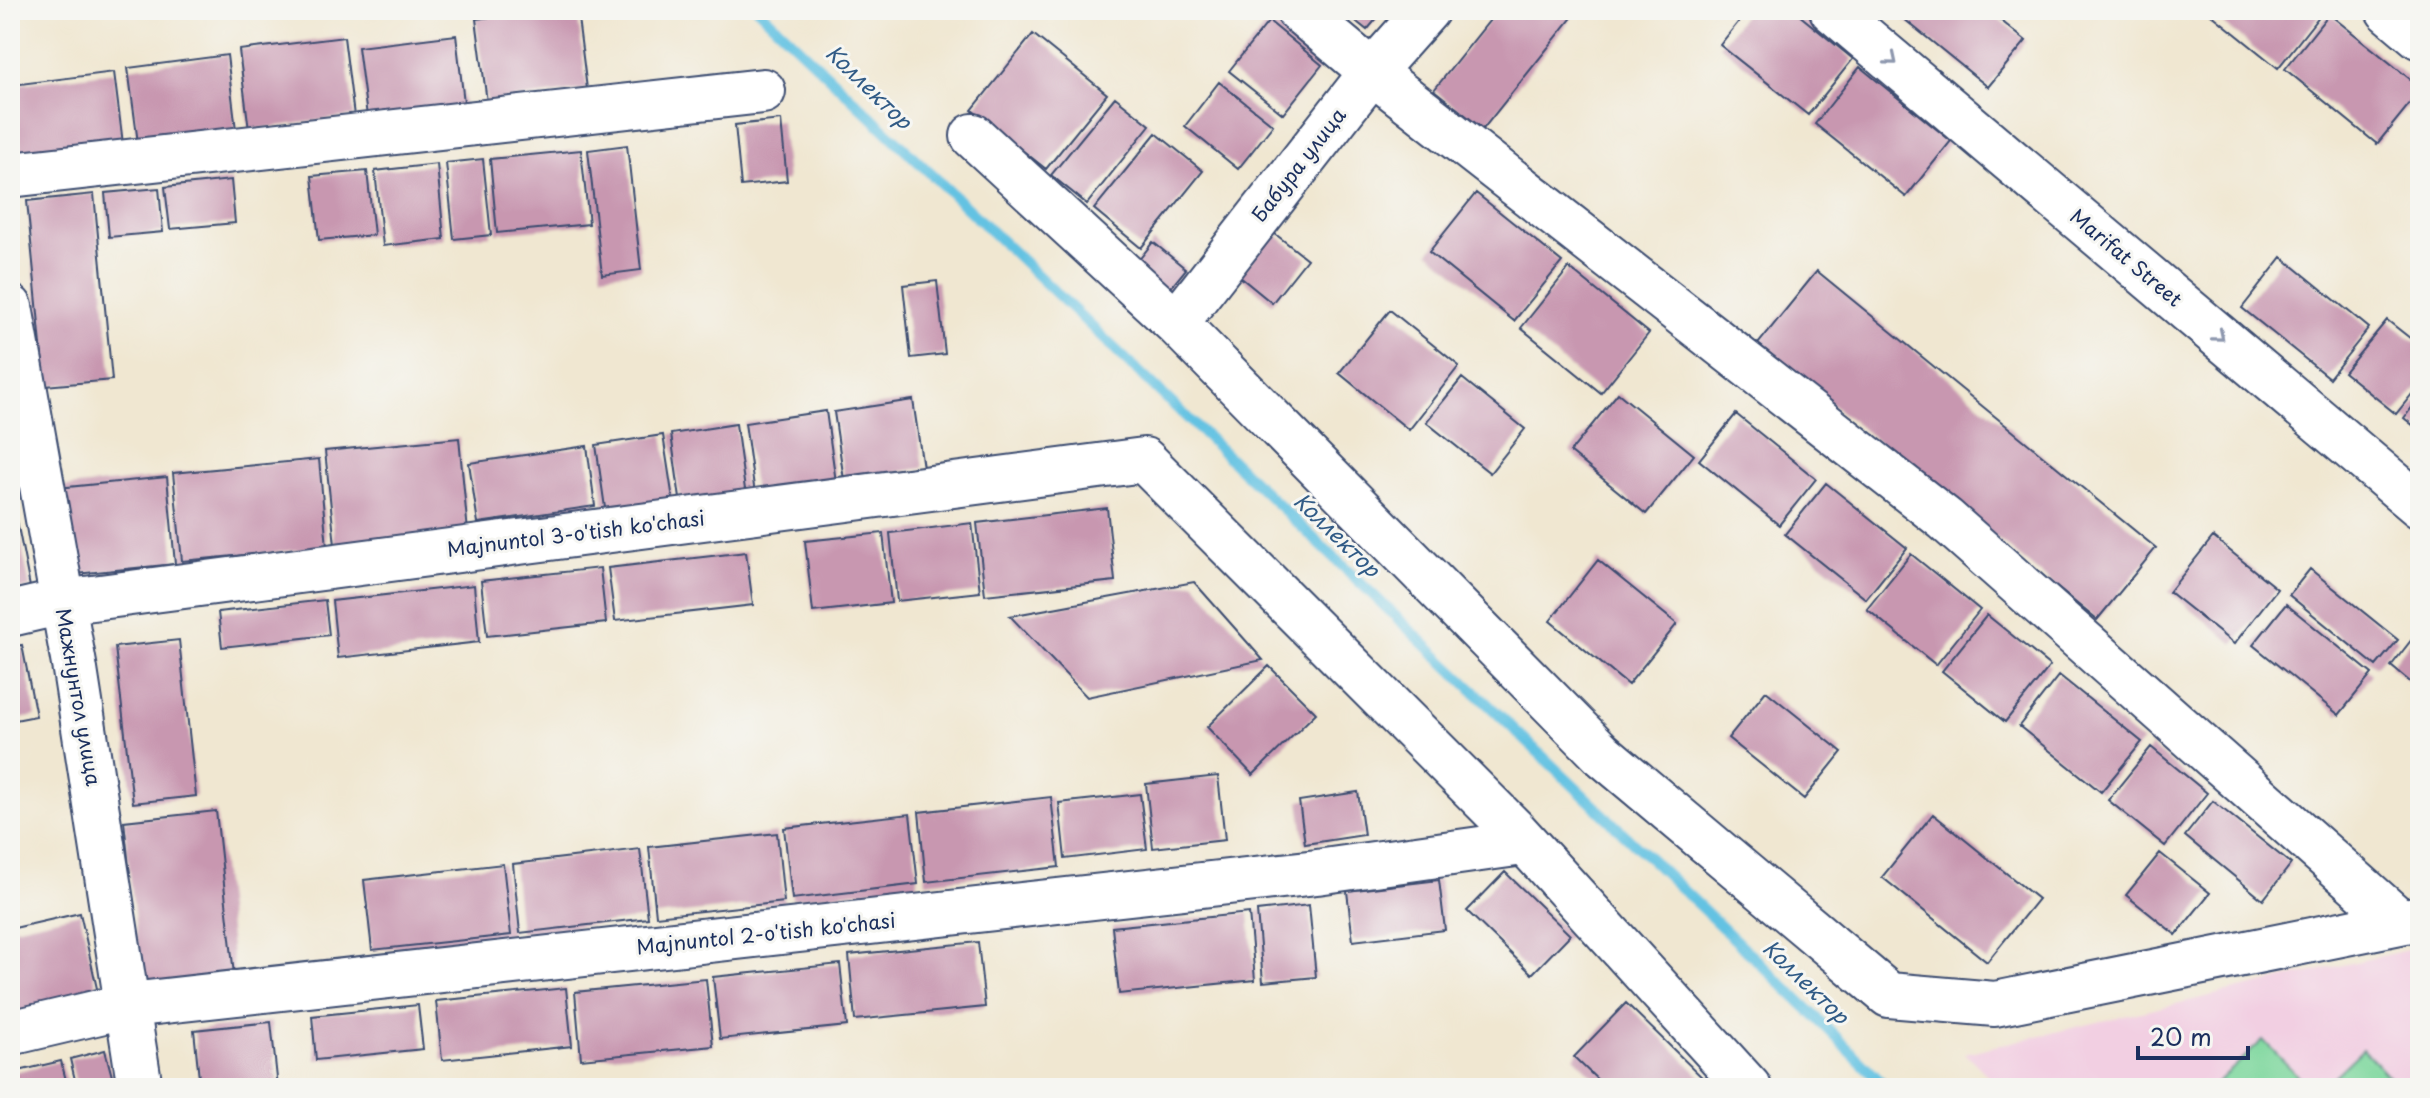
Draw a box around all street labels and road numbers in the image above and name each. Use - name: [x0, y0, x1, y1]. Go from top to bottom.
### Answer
- street label: Бабура улица: [1244, 101, 1353, 228]
- street label: Marifat Street: [2064, 201, 2189, 313]
- street label: Majnuntol 3-o'tish ko'chasi: [445, 502, 706, 564]
- street label: Мажнунтол улица: [49, 606, 109, 788]
- street label: Majnuntol 2-o'tish ko'chasi: [635, 904, 897, 962]

